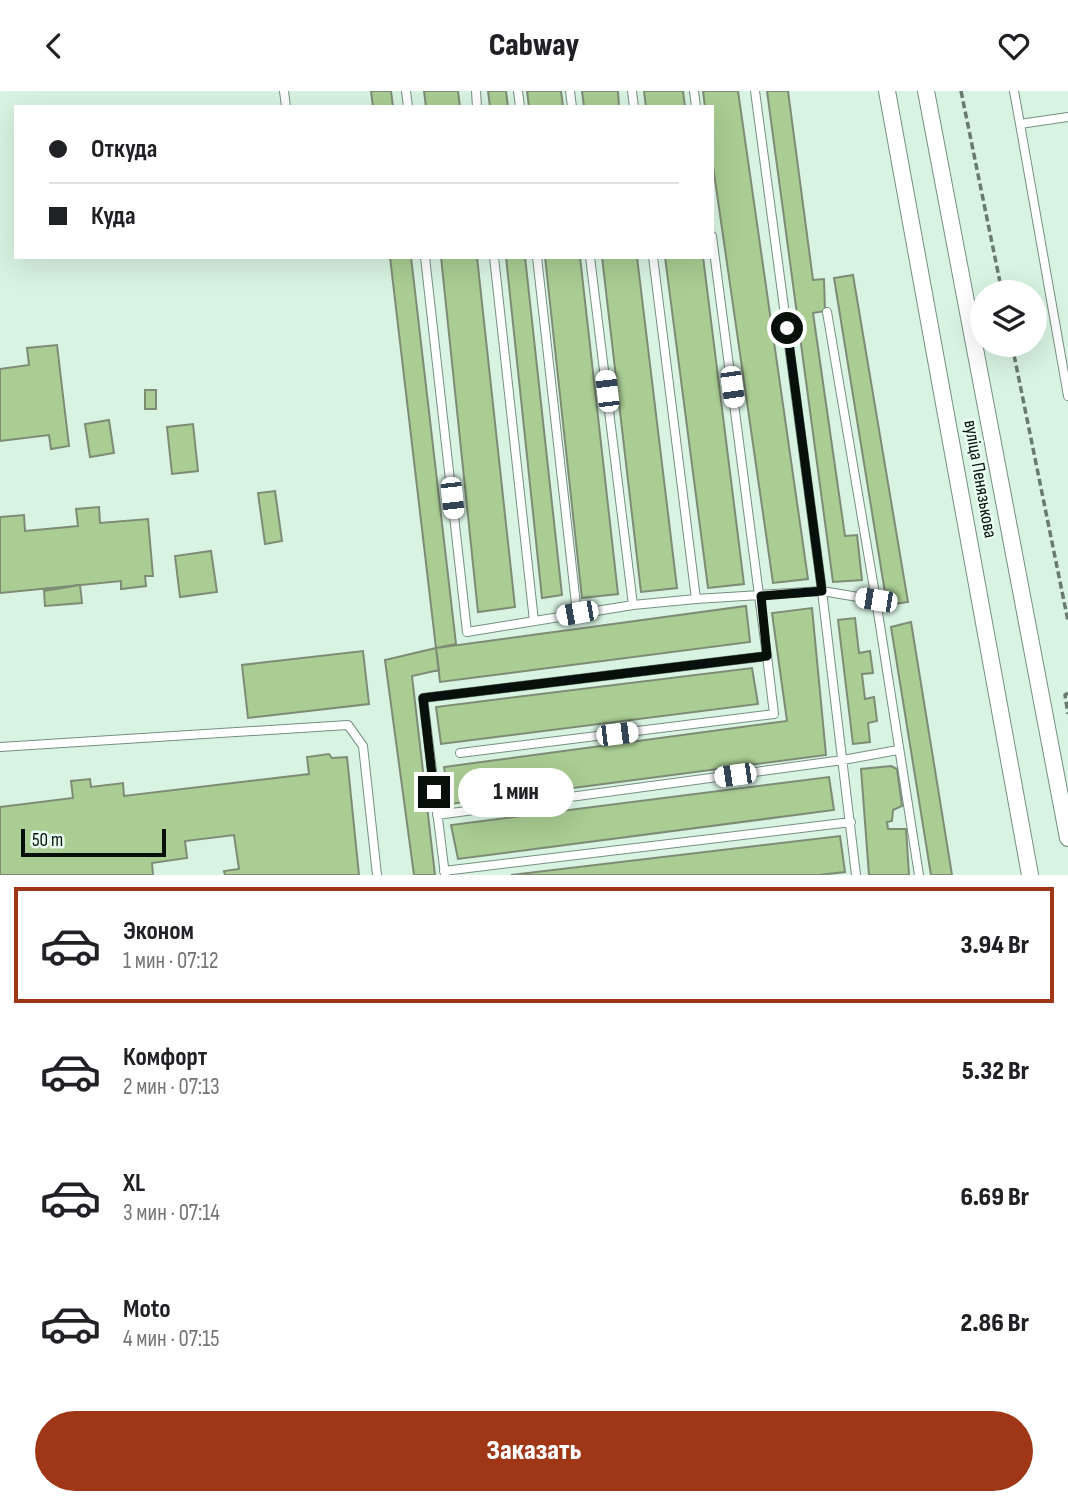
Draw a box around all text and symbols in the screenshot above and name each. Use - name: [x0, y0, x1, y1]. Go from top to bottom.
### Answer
- text: Cabway: [489, 26, 579, 65]
- icon: back: [35, 27, 73, 65]
- icon: heart: [995, 27, 1033, 65]
- text: Откуда: [91, 134, 157, 165]
- text: Куда: [91, 201, 136, 232]
- map controls: [970, 280, 1047, 357]
- button: layers: [970, 280, 1047, 357]
- route start: [771, 312, 803, 344]
- car: [719, 365, 746, 409]
- car: [595, 369, 620, 413]
- street label: вуліца Пенязькова: [958, 418, 1002, 540]
- car: [440, 476, 465, 520]
- car: [854, 586, 899, 614]
- car: [555, 599, 600, 627]
- car: [595, 721, 640, 747]
- car: [713, 762, 758, 788]
- callout: 1 мин: [458, 767, 574, 817]
- route end: [418, 776, 450, 808]
- text: 1 мин: [493, 778, 539, 806]
- scale bar: [21, 826, 166, 858]
- text: 50 m: [32, 829, 63, 852]
- icon: car: [39, 914, 102, 977]
- text: Эконом: [123, 916, 194, 947]
- text: 3.94 Br: [960, 930, 1029, 961]
- text: 1 мин · 07:12: [123, 947, 218, 975]
- icon: car: [39, 1040, 102, 1103]
- text: Комфорт: [123, 1042, 207, 1073]
- text: 5.32 Br: [962, 1056, 1029, 1087]
- text: 2 мин · 07:13: [123, 1073, 220, 1101]
- icon: car: [39, 1166, 102, 1229]
- text: XL: [123, 1168, 145, 1199]
- text: 6.69 Br: [960, 1182, 1029, 1213]
- text: 3 мин · 07:14: [123, 1199, 220, 1227]
- icon: car: [39, 1292, 102, 1355]
- text: Moto: [123, 1294, 171, 1325]
- text: 2.86 Br: [961, 1308, 1029, 1339]
- text: 4 мин · 07:15: [123, 1325, 220, 1353]
- button: Заказать: [35, 1411, 1033, 1491]

